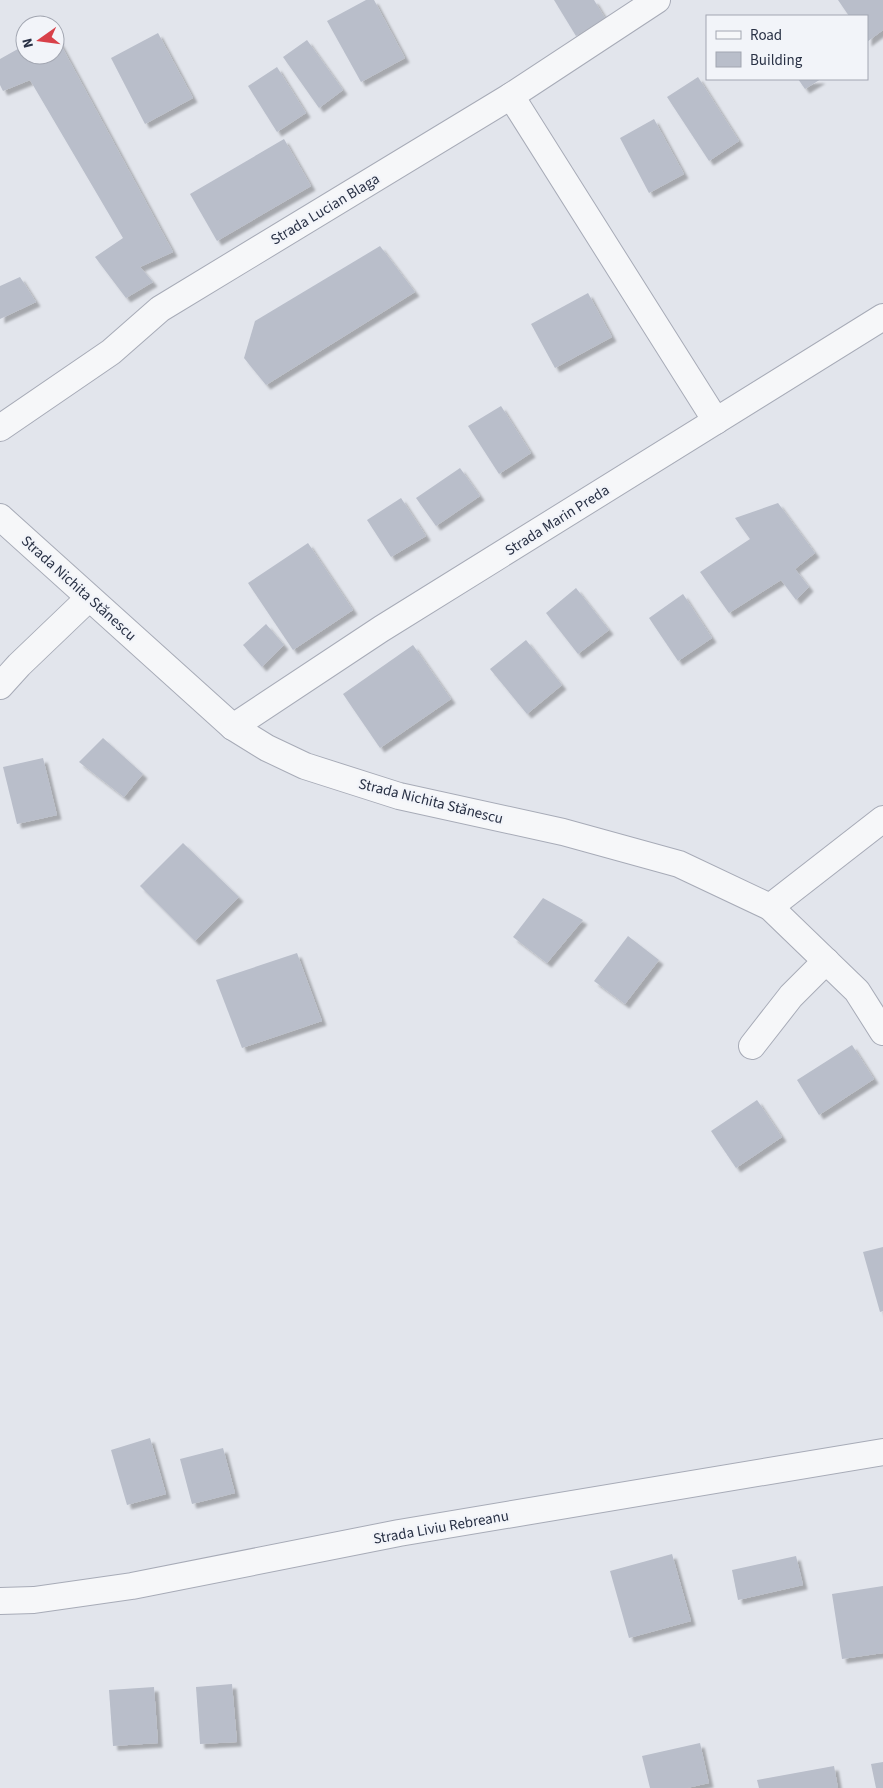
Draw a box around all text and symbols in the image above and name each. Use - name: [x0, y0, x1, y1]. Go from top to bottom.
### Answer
- north arrow: [15, 15, 65, 65]
- legend: [706, 15, 868, 80]
- text: Road: [750, 25, 782, 46]
- text: N: [18, 36, 39, 50]
- text: Building: [750, 50, 803, 71]
- street label: Strada Lucian Blaga: [267, 169, 384, 250]
- street label: Strada Marin Preda: [501, 480, 613, 561]
- street label: Strada Nichita Stănescu: [17, 531, 141, 646]
- street label: Strada Nichita Stănescu: [356, 773, 505, 830]
- street label: Strada Liviu Rebreanu: [372, 1505, 510, 1550]

